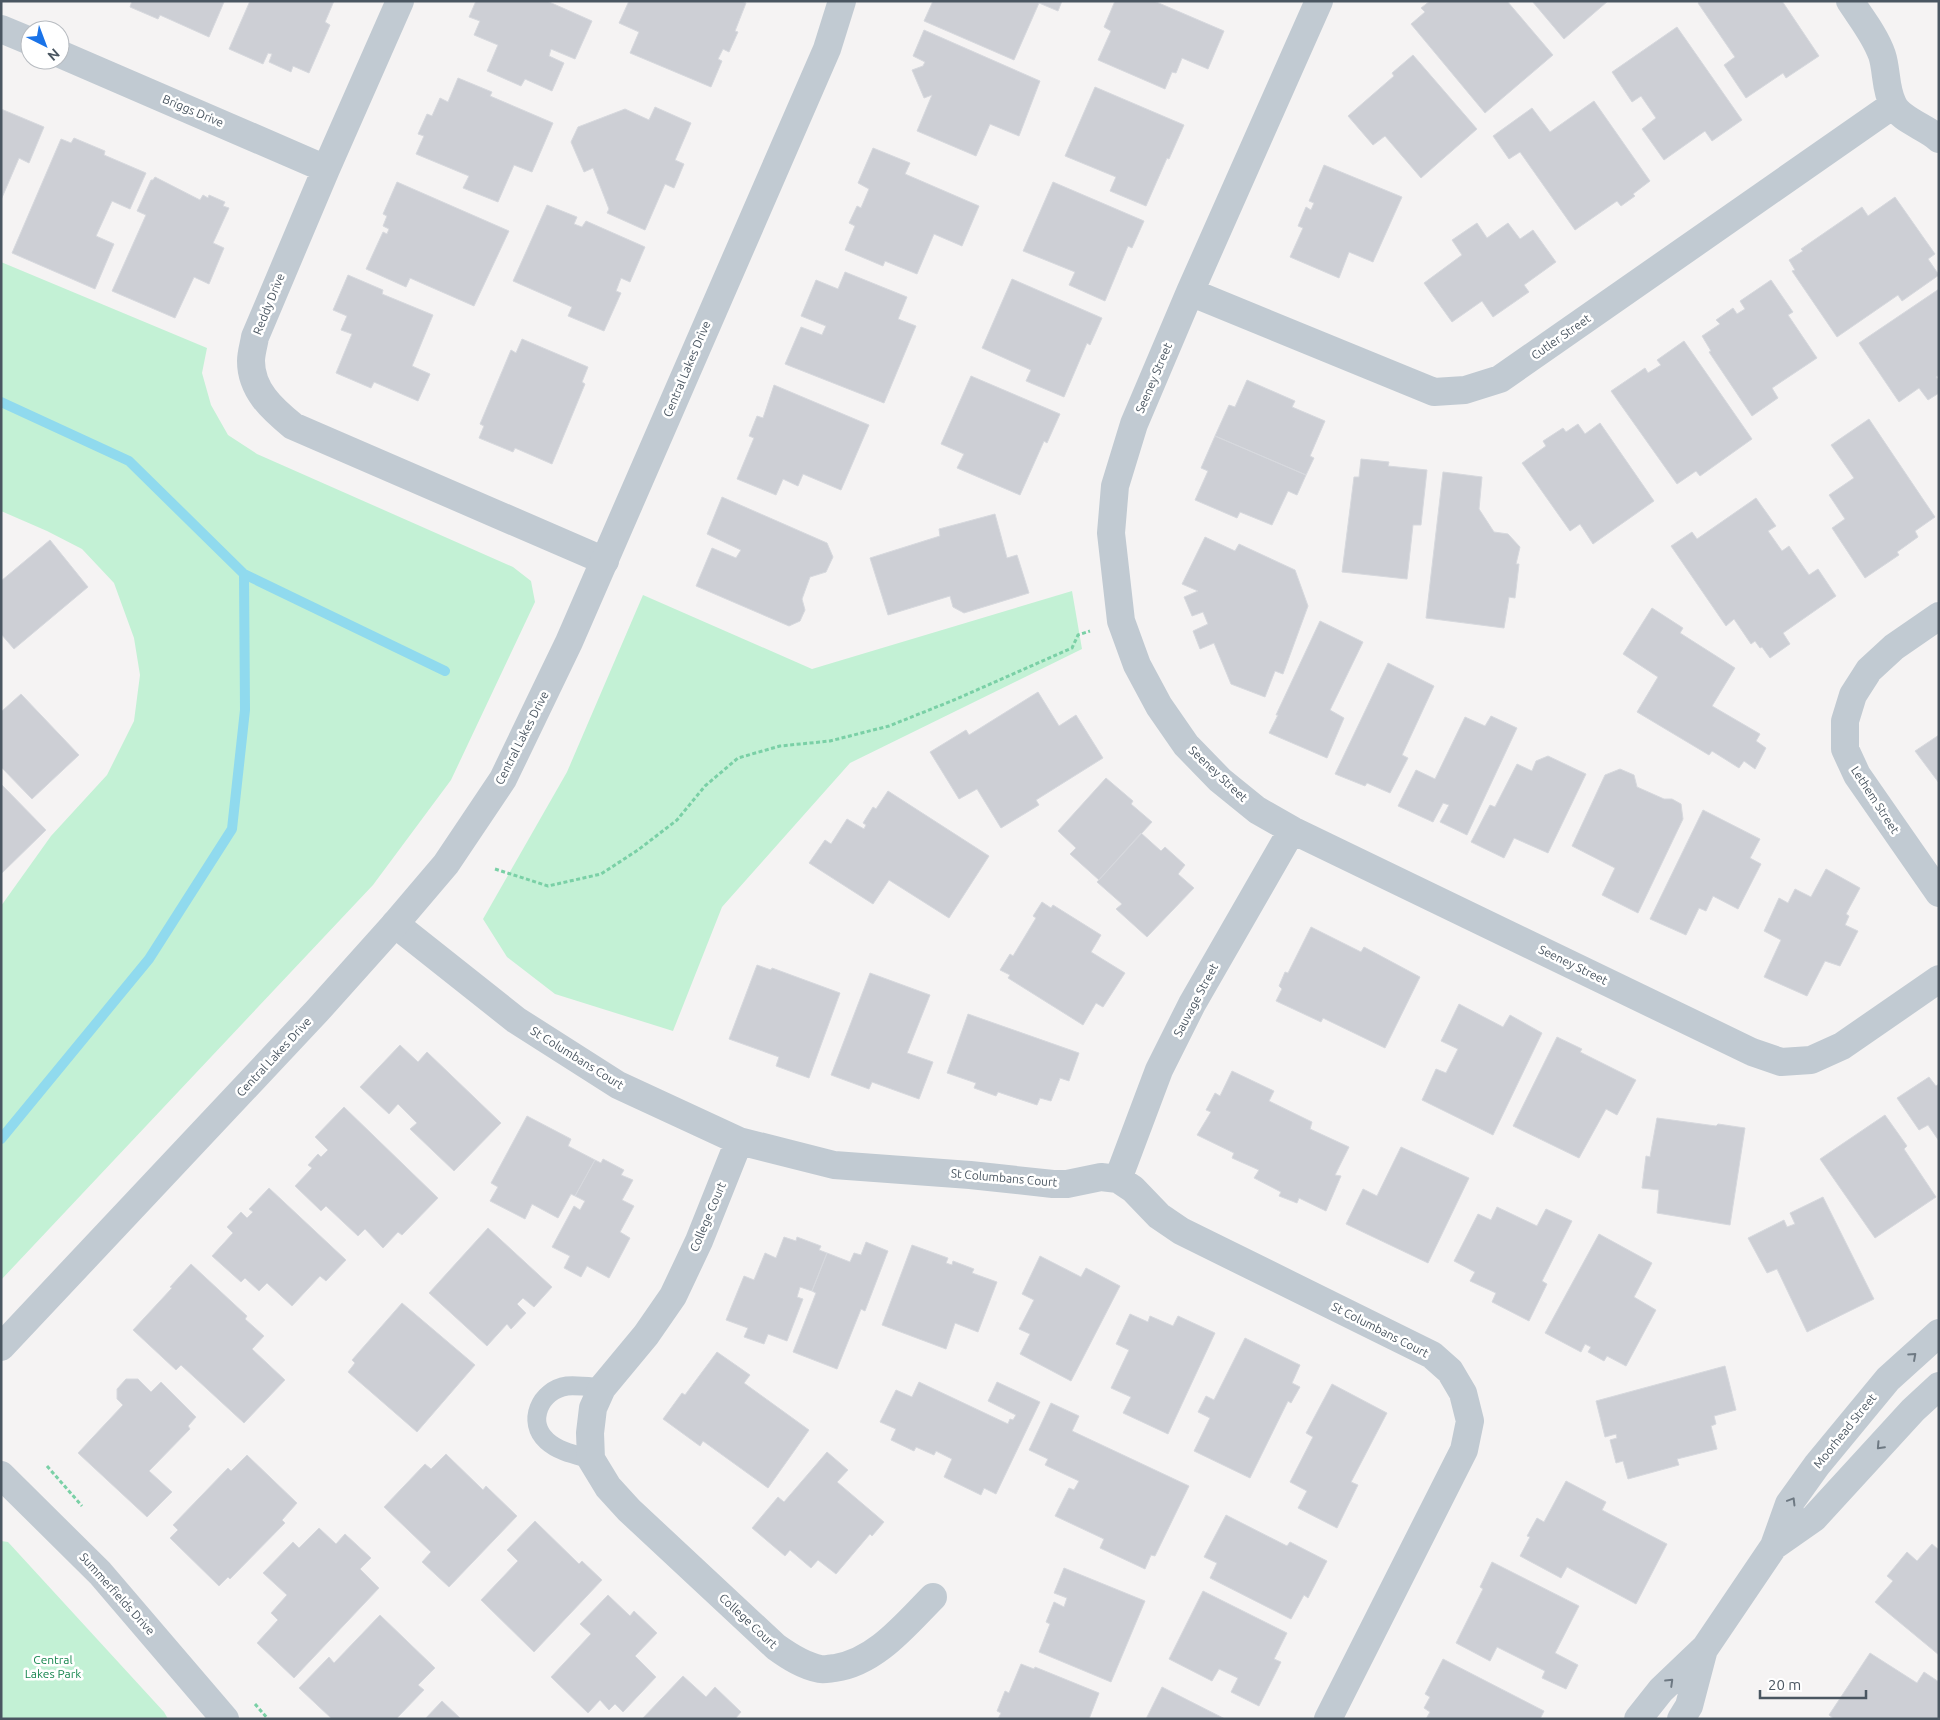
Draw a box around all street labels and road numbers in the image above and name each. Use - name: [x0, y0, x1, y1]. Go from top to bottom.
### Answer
- street label: Briggs Drive: [161, 92, 226, 129]
- street label: Reddy Drive: [250, 271, 287, 336]
- street label: Cutler Street: [1529, 311, 1593, 362]
- street label: Central Lakes Drive: [660, 319, 713, 419]
- street label: Seeney Street: [1133, 340, 1174, 415]
- street label: Central Lakes Drive: [492, 689, 551, 787]
- street label: Seeney Street: [1186, 743, 1250, 804]
- street label: Lethem Street: [1849, 764, 1902, 836]
- street label: Seeney Street: [1537, 942, 1610, 987]
- street label: Sauvage Street: [1171, 961, 1220, 1039]
- street label: Central Lakes Drive: [234, 1014, 314, 1099]
- street label: St Columbans Court: [528, 1024, 626, 1092]
- street label: St Columbans Court: [950, 1166, 1058, 1189]
- street label: College Court: [687, 1180, 728, 1253]
- street label: St Columbans Court: [1330, 1299, 1431, 1360]
- street label: Moorhead Street: [1811, 1391, 1879, 1471]
- street label: Summerfields Drive: [77, 1550, 158, 1637]
- street label: College Court: [717, 1591, 780, 1651]

